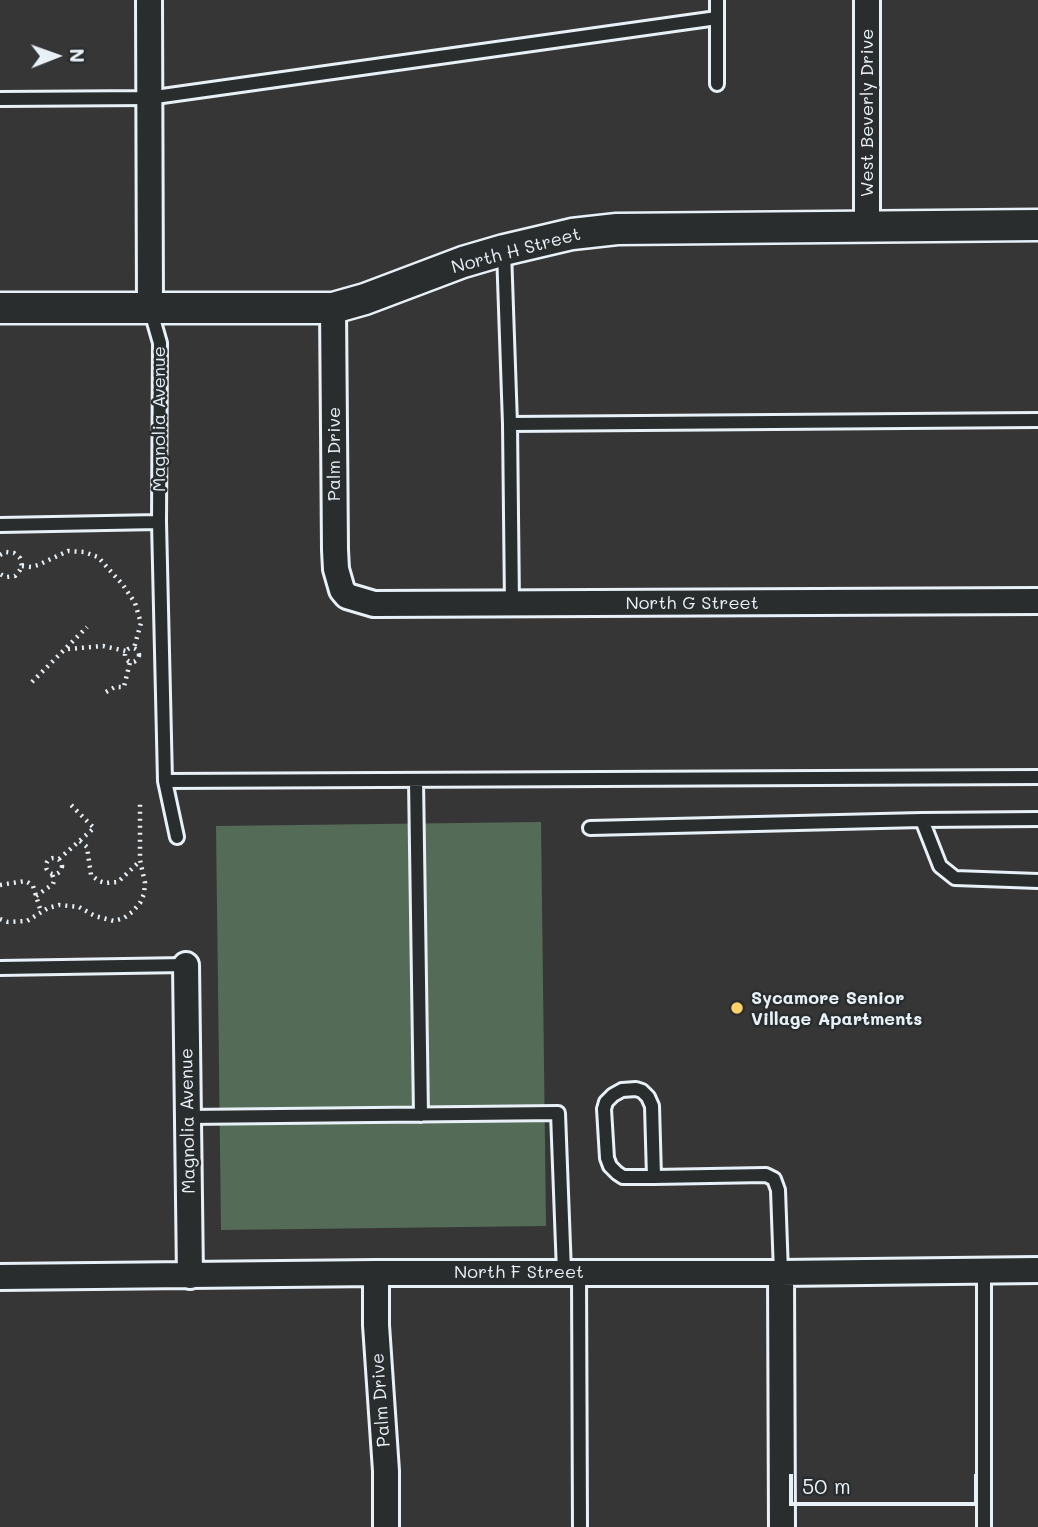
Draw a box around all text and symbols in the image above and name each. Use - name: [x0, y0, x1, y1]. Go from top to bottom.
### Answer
- north arrow: [21, 21, 91, 91]
- street label: West Beverly Drive: [856, 29, 878, 197]
- text: N: [65, 48, 90, 63]
- street label: North H Street: [449, 223, 583, 279]
- street label: Magnolia Avenue: [148, 346, 170, 492]
- street label: Palm Drive: [323, 407, 345, 501]
- street label: North G Street: [625, 592, 759, 614]
- place label: Sycamore Senior Village Apartments: [751, 987, 922, 1030]
- marker: Sycamore Senior Village Apartments: [729, 1000, 745, 1016]
- street label: Magnolia Avenue: [176, 1048, 200, 1194]
- street label: North F Street: [454, 1261, 584, 1283]
- street label: Palm Drive: [367, 1352, 395, 1448]
- scale bar: [793, 1460, 982, 1504]
- text: 50 m: [802, 1472, 851, 1499]

